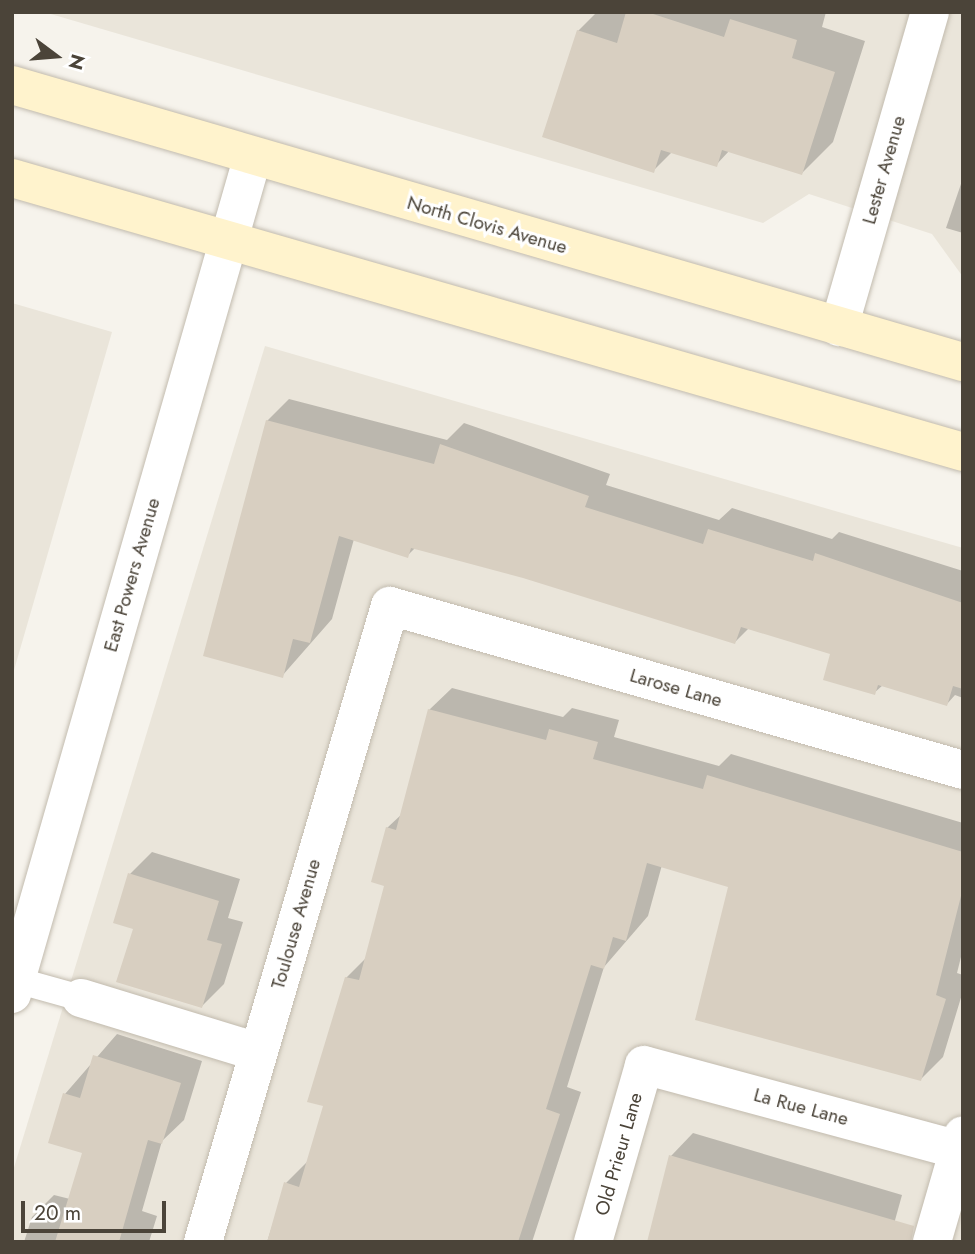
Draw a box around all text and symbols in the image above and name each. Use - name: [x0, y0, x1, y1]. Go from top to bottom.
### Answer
- north arrow: [21, 21, 91, 91]
- text: N: [62, 51, 92, 73]
- street label: Lester Avenue: [858, 113, 910, 227]
- street label: North Clovis Avenue: [404, 191, 570, 259]
- street label: East Powers Avenue: [99, 495, 165, 655]
- street label: Larose Lane: [627, 664, 725, 712]
- street label: Toulouse Avenue: [267, 856, 325, 992]
- street label: La Rue Lane: [751, 1083, 851, 1131]
- street label: Old Prieur Lane: [591, 1090, 647, 1218]
- scale bar: [24, 1188, 170, 1232]
- text: 20 m: [34, 1198, 81, 1228]

